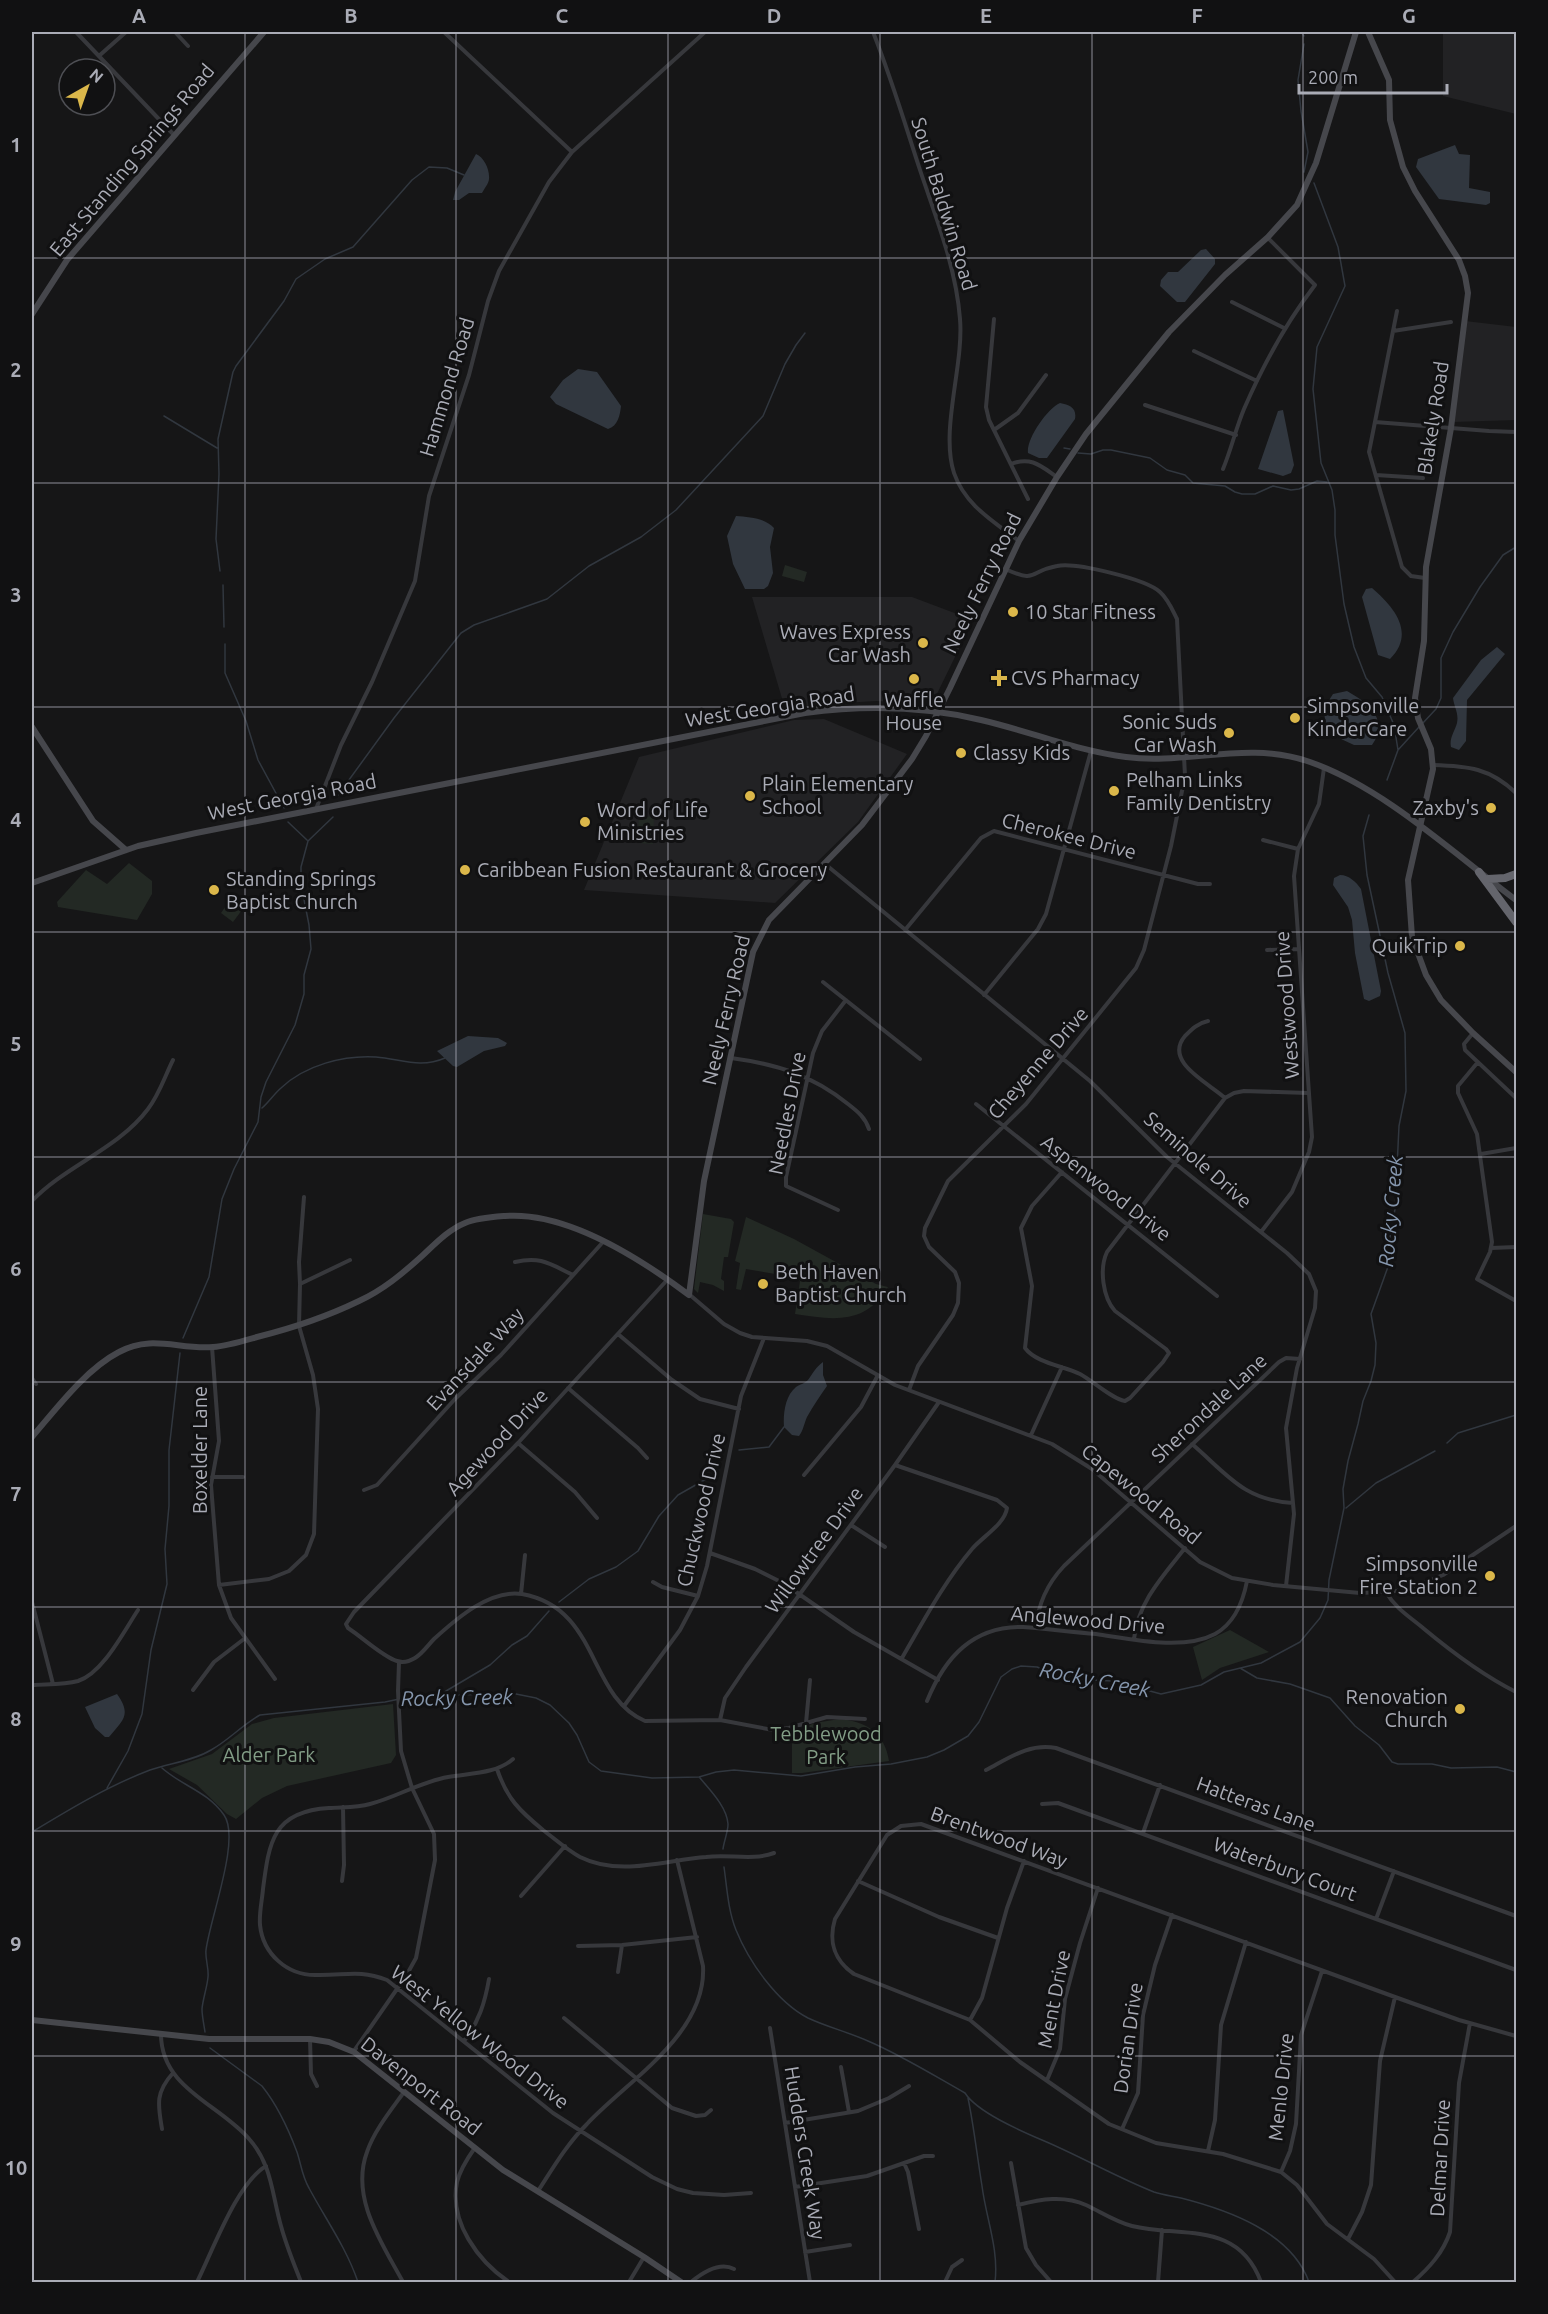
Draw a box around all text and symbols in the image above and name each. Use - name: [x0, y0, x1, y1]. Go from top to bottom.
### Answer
- text: A: [132, 4, 146, 27]
- text: B: [344, 4, 358, 27]
- text: C: [556, 4, 569, 27]
- text: D: [767, 4, 781, 27]
- text: E: [980, 4, 992, 27]
- text: F: [1191, 4, 1203, 27]
- text: G: [1402, 4, 1416, 27]
- north arrow: [57, 57, 117, 117]
- scale bar: [1299, 57, 1448, 95]
- street label: East Standing Springs Road: [45, 59, 219, 260]
- text: N: [86, 65, 107, 86]
- text: 200 m: [1308, 67, 1358, 87]
- street label: South Baldwin Road: [907, 114, 982, 293]
- text: 1: [10, 133, 22, 156]
- street label: Hammond Road: [414, 315, 479, 459]
- text: 2: [10, 358, 22, 381]
- street label: Blakely Road: [1412, 360, 1453, 476]
- street label: Neely Ferry Road: [938, 509, 1025, 657]
- text: 3: [10, 583, 22, 606]
- place label: 10 Star Fitness: [1025, 600, 1156, 623]
- marker: 10 Star Fitness: [1006, 605, 1020, 619]
- place label: Waves Express Car Wash: [779, 620, 911, 666]
- marker: Waves Express Car Wash: [916, 636, 930, 650]
- place label: CVS Pharmacy: [1011, 666, 1140, 689]
- marker: CVS Pharmacy: [992, 671, 1006, 685]
- marker: Waffle House: [907, 672, 921, 686]
- street label: West Georgia Road: [684, 682, 856, 731]
- place label: Waffle House: [884, 688, 944, 734]
- place label: Simpsonville KinderCare: [1307, 694, 1419, 740]
- place label: Sonic Suds Car Wash: [1122, 710, 1217, 756]
- marker: Simpsonville KinderCare: [1288, 711, 1302, 725]
- marker: Sonic Suds Car Wash: [1222, 726, 1236, 740]
- place label: Classy Kids: [973, 741, 1070, 764]
- marker: Classy Kids: [954, 746, 968, 760]
- place label: Pelham Links Family Dentistry: [1126, 768, 1271, 814]
- street label: West Georgia Road: [206, 769, 378, 824]
- place label: Plain Elementary School: [762, 772, 914, 818]
- marker: Pelham Links Family Dentistry: [1107, 784, 1121, 798]
- marker: Plain Elementary School: [743, 789, 757, 803]
- place label: Zaxby's: [1412, 796, 1479, 819]
- place label: Word of Life Ministries: [597, 798, 708, 844]
- marker: Zaxby's: [1484, 801, 1498, 815]
- text: 4: [10, 808, 22, 831]
- street label: Cherokee Drive: [1000, 808, 1139, 863]
- marker: Word of Life Ministries: [578, 815, 592, 829]
- place label: Caribbean Fusion Restaurant & Grocery: [477, 858, 827, 881]
- marker: Caribbean Fusion Restaurant & Grocery: [458, 863, 472, 877]
- place label: Standing Springs Baptist Church: [226, 867, 376, 913]
- marker: Standing Springs Baptist Church: [207, 883, 221, 897]
- street label: Westwood Drive: [1270, 930, 1303, 1080]
- street label: Neely Ferry Road: [697, 933, 754, 1087]
- place label: QuikTrip: [1372, 934, 1448, 957]
- marker: QuikTrip: [1453, 939, 1467, 953]
- street label: Cheyenne Drive: [983, 1002, 1093, 1123]
- text: 5: [10, 1032, 22, 1055]
- street label: Needles Drive: [763, 1049, 810, 1176]
- street label: Seminole Drive: [1140, 1107, 1257, 1213]
- street label: Aspenwood Drive: [1037, 1130, 1176, 1245]
- water label: Rocky Creek: [1373, 1154, 1407, 1268]
- text: 6: [10, 1257, 22, 1280]
- place label: Beth Haven Baptist Church: [775, 1260, 907, 1306]
- marker: Beth Haven Baptist Church: [756, 1277, 770, 1291]
- street label: Evansdale Way: [421, 1302, 528, 1415]
- street label: Sherondale Lane: [1146, 1348, 1271, 1467]
- street label: Agewood Drive: [441, 1383, 552, 1500]
- street label: Boxelder Lane: [188, 1386, 211, 1514]
- street label: Chuckwood Drive: [672, 1431, 729, 1589]
- street label: Capewood Road: [1077, 1439, 1206, 1549]
- text: 7: [10, 1482, 22, 1505]
- street label: Willowtree Drive: [760, 1482, 867, 1617]
- place label: Simpsonville Fire Station 2: [1359, 1552, 1478, 1598]
- marker: Simpsonville Fire Station 2: [1483, 1569, 1497, 1583]
- street label: Anglewood Drive: [1010, 1601, 1166, 1638]
- water label: Rocky Creek: [1038, 1657, 1153, 1702]
- water label: Rocky Creek: [401, 1684, 514, 1710]
- place label: Renovation Church: [1346, 1685, 1448, 1731]
- marker: Renovation Church: [1453, 1702, 1467, 1716]
- text: 8: [10, 1707, 22, 1730]
- park label: Tebblewood Park: [770, 1722, 882, 1768]
- park label: Alder Park: [223, 1743, 315, 1766]
- street label: Hatteras Lane: [1194, 1771, 1319, 1836]
- street label: Brentwood Way: [928, 1801, 1071, 1872]
- street label: Waterbury Court: [1210, 1832, 1360, 1905]
- text: 9: [10, 1932, 22, 1955]
- street label: Ment Drive: [1033, 1948, 1074, 2050]
- street label: West Yellow Wood Drive: [387, 1960, 574, 2113]
- street label: Dorian Drive: [1108, 1981, 1147, 2095]
- street label: Davenport Road: [357, 2032, 486, 2140]
- street label: Menlo Drive: [1263, 2032, 1298, 2142]
- street label: Hudders Creek Way: [780, 2065, 831, 2242]
- street label: Delmar Drive: [1425, 2099, 1454, 2217]
- text: 10: [5, 2156, 27, 2179]

